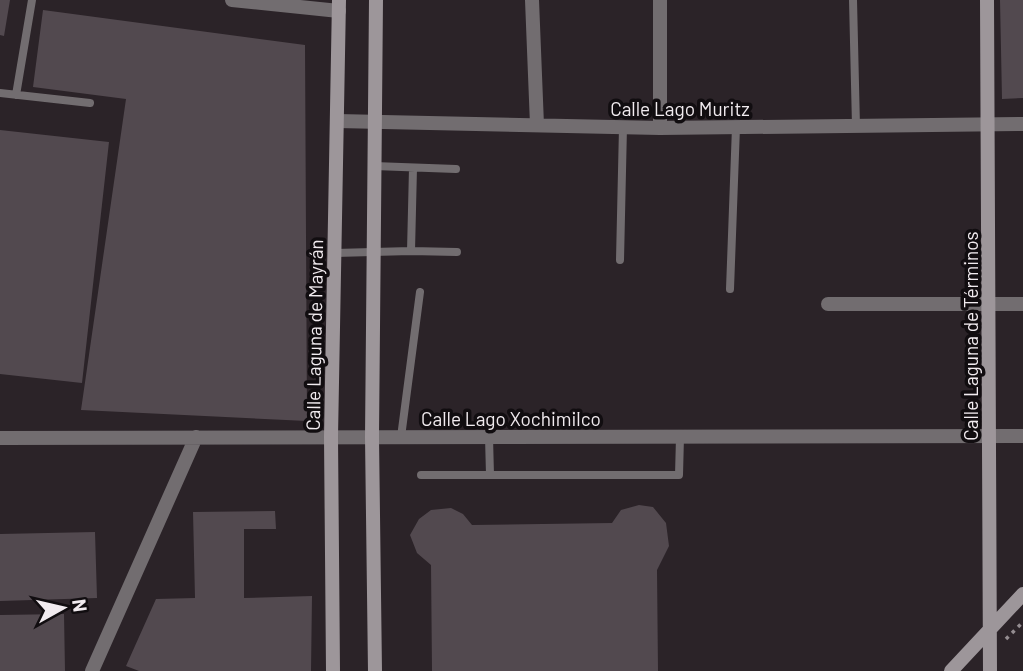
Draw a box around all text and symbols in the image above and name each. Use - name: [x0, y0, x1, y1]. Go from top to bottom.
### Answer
- street label: Calle Lago Muritz: [610, 97, 750, 120]
- street label: Calle Laguna de Términos: [959, 231, 982, 441]
- street label: Calle Laguna de Mayrán: [301, 239, 327, 431]
- street label: Calle Lago Xochimilco: [421, 407, 601, 430]
- north arrow: [28, 573, 98, 643]
- text: N: [68, 598, 93, 613]

